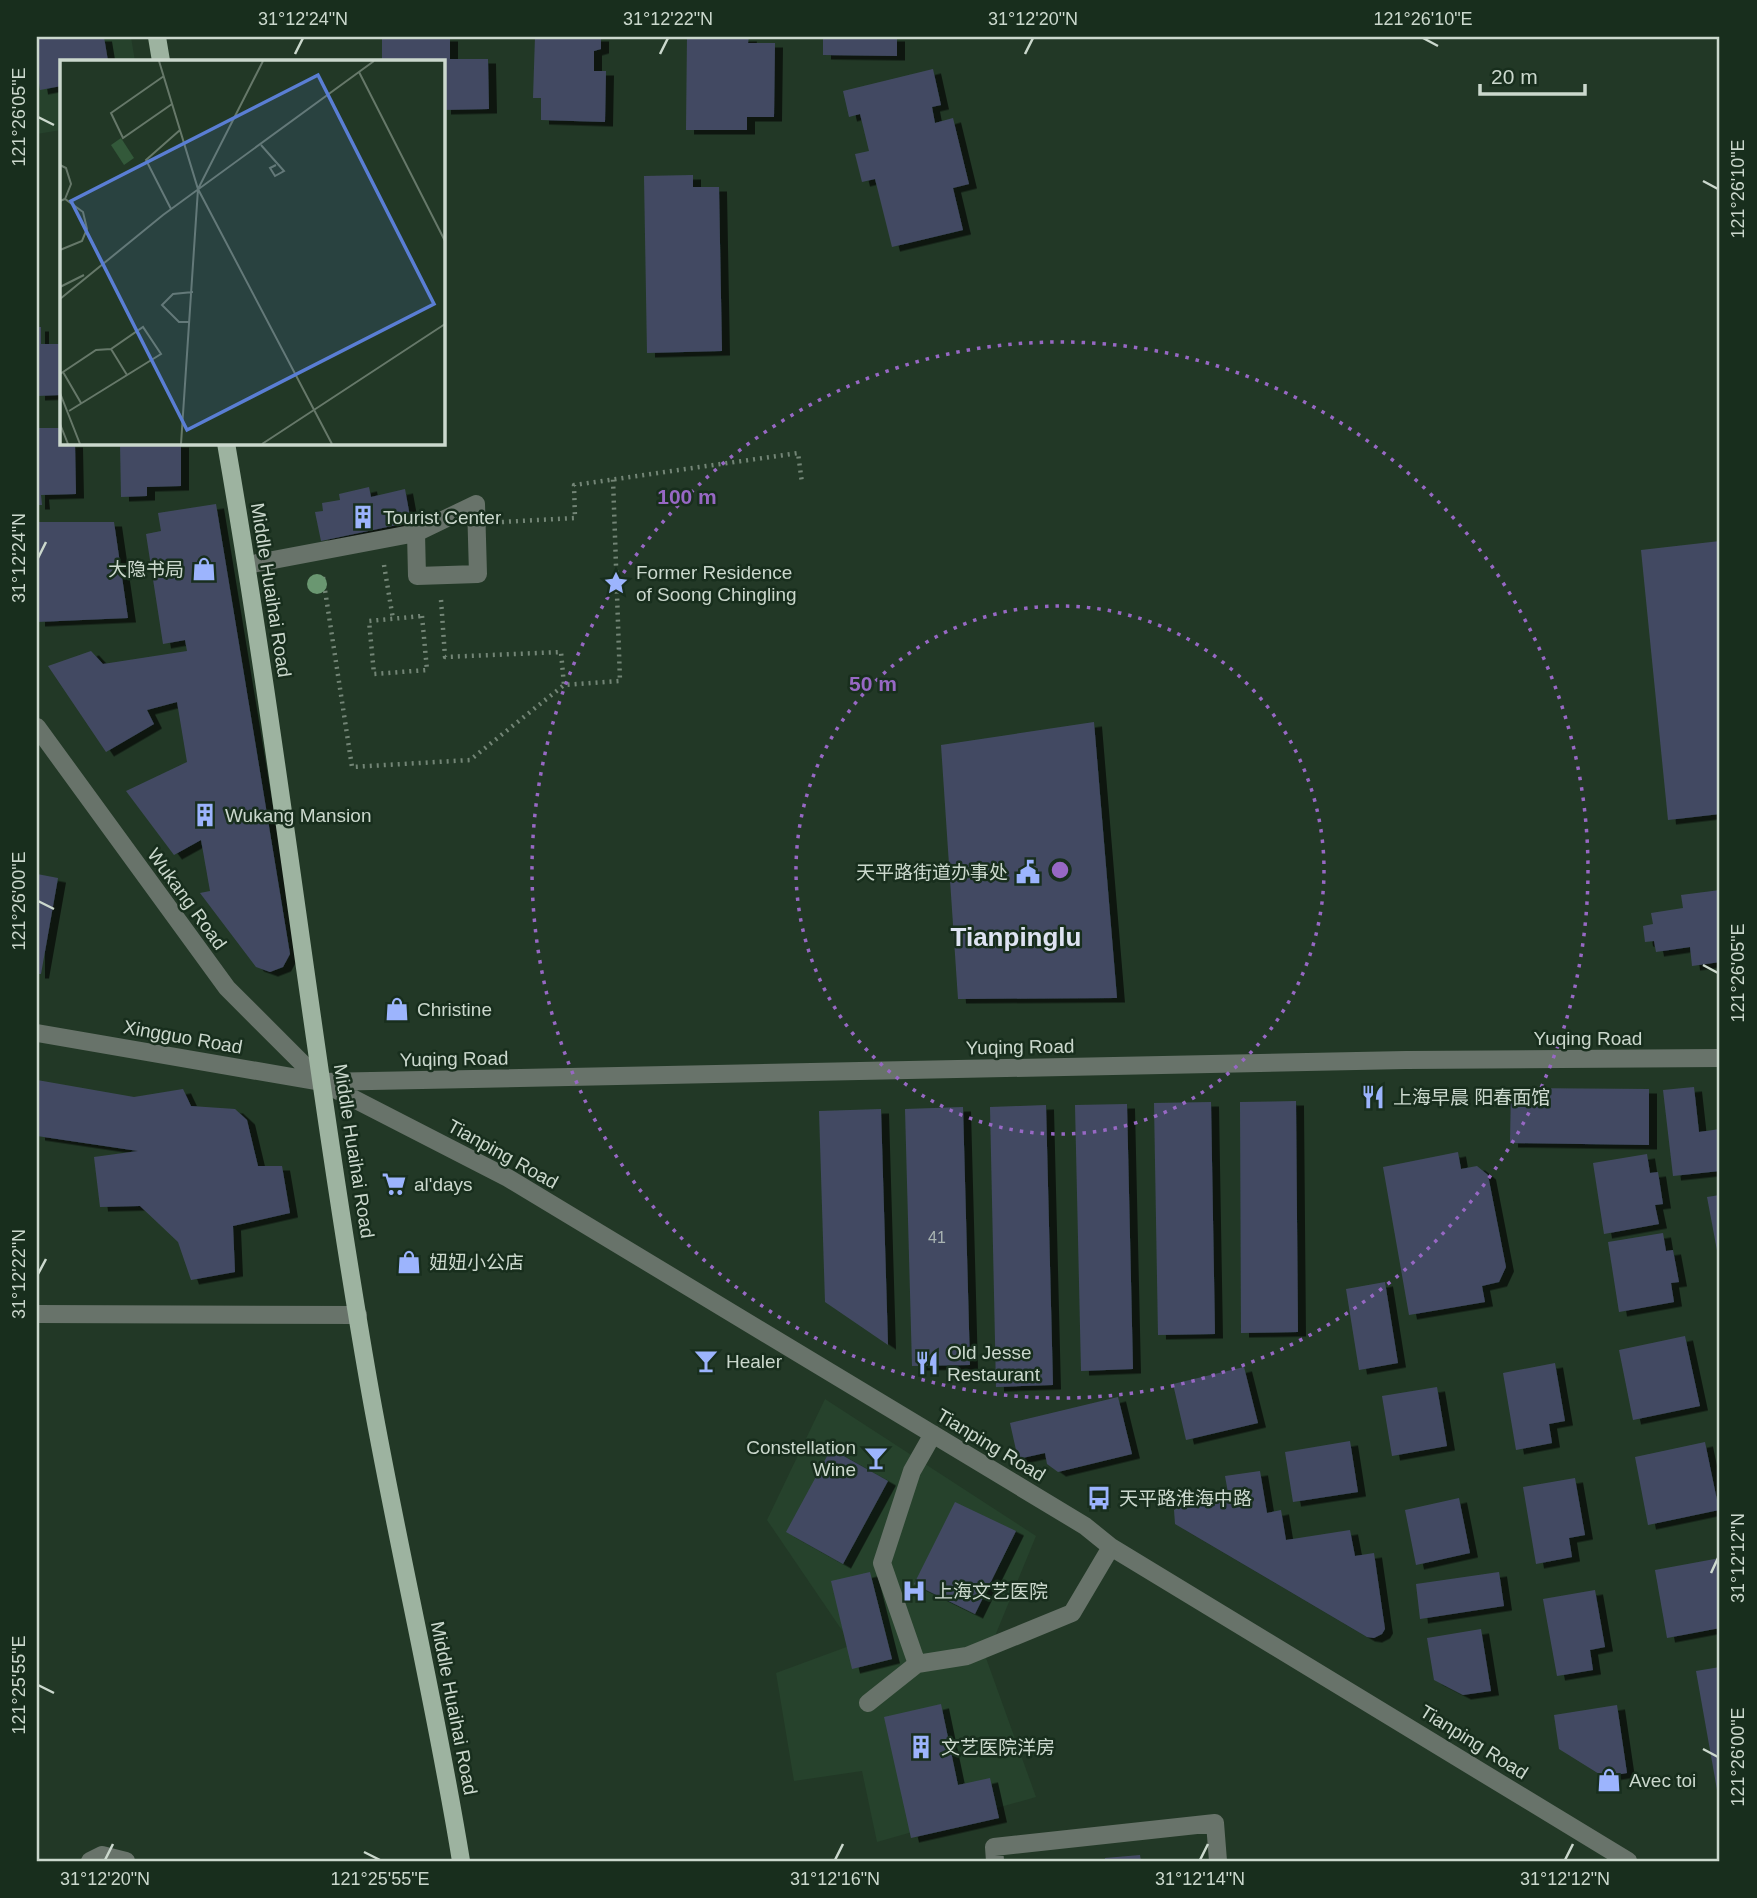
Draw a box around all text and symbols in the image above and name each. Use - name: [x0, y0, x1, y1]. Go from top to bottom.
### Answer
- text: 31°12'24"N: [258, 9, 348, 29]
- text: 31°12'22"N: [623, 9, 713, 29]
- text: 31°12'20"N: [988, 9, 1078, 29]
- text: 121°26'10"E: [1373, 9, 1473, 29]
- scale bar: [1480, 52, 1586, 96]
- inset map: [60, 60, 444, 444]
- text: 20 m: [1491, 65, 1538, 88]
- text: 121°26'05"E: [9, 67, 29, 167]
- text: 121°26'10"E: [1728, 139, 1748, 239]
- text: 100 m: [657, 485, 717, 508]
- street label: Middle Huaihai Road: [247, 501, 295, 679]
- building icon: Tourist Center: [349, 503, 377, 531]
- place label: Tourist Center: [383, 507, 502, 528]
- text: 31°12'24"N: [9, 513, 29, 603]
- shop icon: 大隐书局: [190, 555, 218, 583]
- place label: 大隐书局: [108, 559, 184, 580]
- place label: Former Residence of Soong Chingling: [636, 562, 797, 605]
- place icon: Former Residence of Soong Chingling: [602, 569, 630, 597]
- text: 50 m: [849, 672, 897, 695]
- building icon: Wukang Mansion: [191, 801, 219, 829]
- place label: Wukang Mansion: [225, 805, 371, 826]
- street label: Wukang Road: [143, 844, 231, 954]
- text: 121°26'00"E: [9, 851, 29, 951]
- public building icon: 天平路街道办事处: [1014, 858, 1042, 886]
- centre of rings: [1048, 858, 1072, 882]
- place label: 天平路街道办事处: [856, 862, 1008, 883]
- district label: Tianpinglu: [951, 922, 1081, 952]
- text: 121°26'05"E: [1728, 923, 1748, 1023]
- shop icon: Christine: [383, 995, 411, 1023]
- place label: Christine: [417, 999, 492, 1020]
- street label: Xingguo Road: [122, 1016, 244, 1058]
- street label: Yuqing Road: [1534, 1028, 1642, 1049]
- street label: Yuqing Road: [965, 1036, 1075, 1058]
- street label: Yuqing Road: [399, 1048, 509, 1070]
- street label: Middle Huaihai Road: [330, 1062, 378, 1240]
- restaurant icon: 上海早晨 阳春面馆: [1359, 1083, 1387, 1111]
- place label: 上海早晨 阳春面馆: [1393, 1087, 1550, 1108]
- street label: Tianping Road: [444, 1115, 562, 1193]
- supermarket icon: al'days: [380, 1170, 408, 1198]
- place label: al'days: [414, 1174, 473, 1195]
- text: 31°12'22"N: [9, 1229, 29, 1319]
- house number: 41: [928, 1229, 946, 1246]
- shop icon: 妞妞小公店: [395, 1248, 423, 1276]
- place label: 妞妞小公店: [429, 1252, 524, 1273]
- place label: Old Jesse Restaurant: [947, 1342, 1041, 1385]
- bar icon: Healer: [692, 1347, 720, 1375]
- restaurant icon: Old Jesse Restaurant: [913, 1349, 941, 1377]
- place label: Healer: [726, 1351, 783, 1372]
- street label: Tianping Road: [933, 1404, 1049, 1486]
- place label: Constellation Wine: [746, 1437, 856, 1480]
- bar icon: Constellation Wine: [862, 1444, 890, 1472]
- bus stop icon: 天平路淮海中路: [1085, 1484, 1113, 1512]
- place label: 天平路淮海中路: [1119, 1488, 1252, 1509]
- text: 31°12'12"N: [1728, 1513, 1748, 1603]
- hospital icon: 上海文艺医院: [900, 1577, 928, 1605]
- place label: 上海文艺医院: [934, 1581, 1048, 1602]
- street label: Middle Huaihai Road: [427, 1619, 481, 1797]
- text: 121°25'55"E: [9, 1635, 29, 1735]
- street label: Tianping Road: [1416, 1701, 1532, 1783]
- text: 121°26'00"E: [1728, 1707, 1748, 1807]
- building icon: 文艺医院洋房: [907, 1733, 935, 1761]
- place label: 文艺医院洋房: [941, 1737, 1055, 1758]
- shop icon: Avec toi: [1595, 1766, 1623, 1794]
- place label: Avec toi: [1629, 1770, 1696, 1791]
- text: 31°12'20"N: [60, 1869, 150, 1889]
- text: 121°25'55"E: [330, 1869, 430, 1889]
- text: 31°12'16"N: [790, 1869, 880, 1889]
- text: 31°12'14"N: [1155, 1869, 1245, 1889]
- text: 31°12'12"N: [1520, 1869, 1610, 1889]

